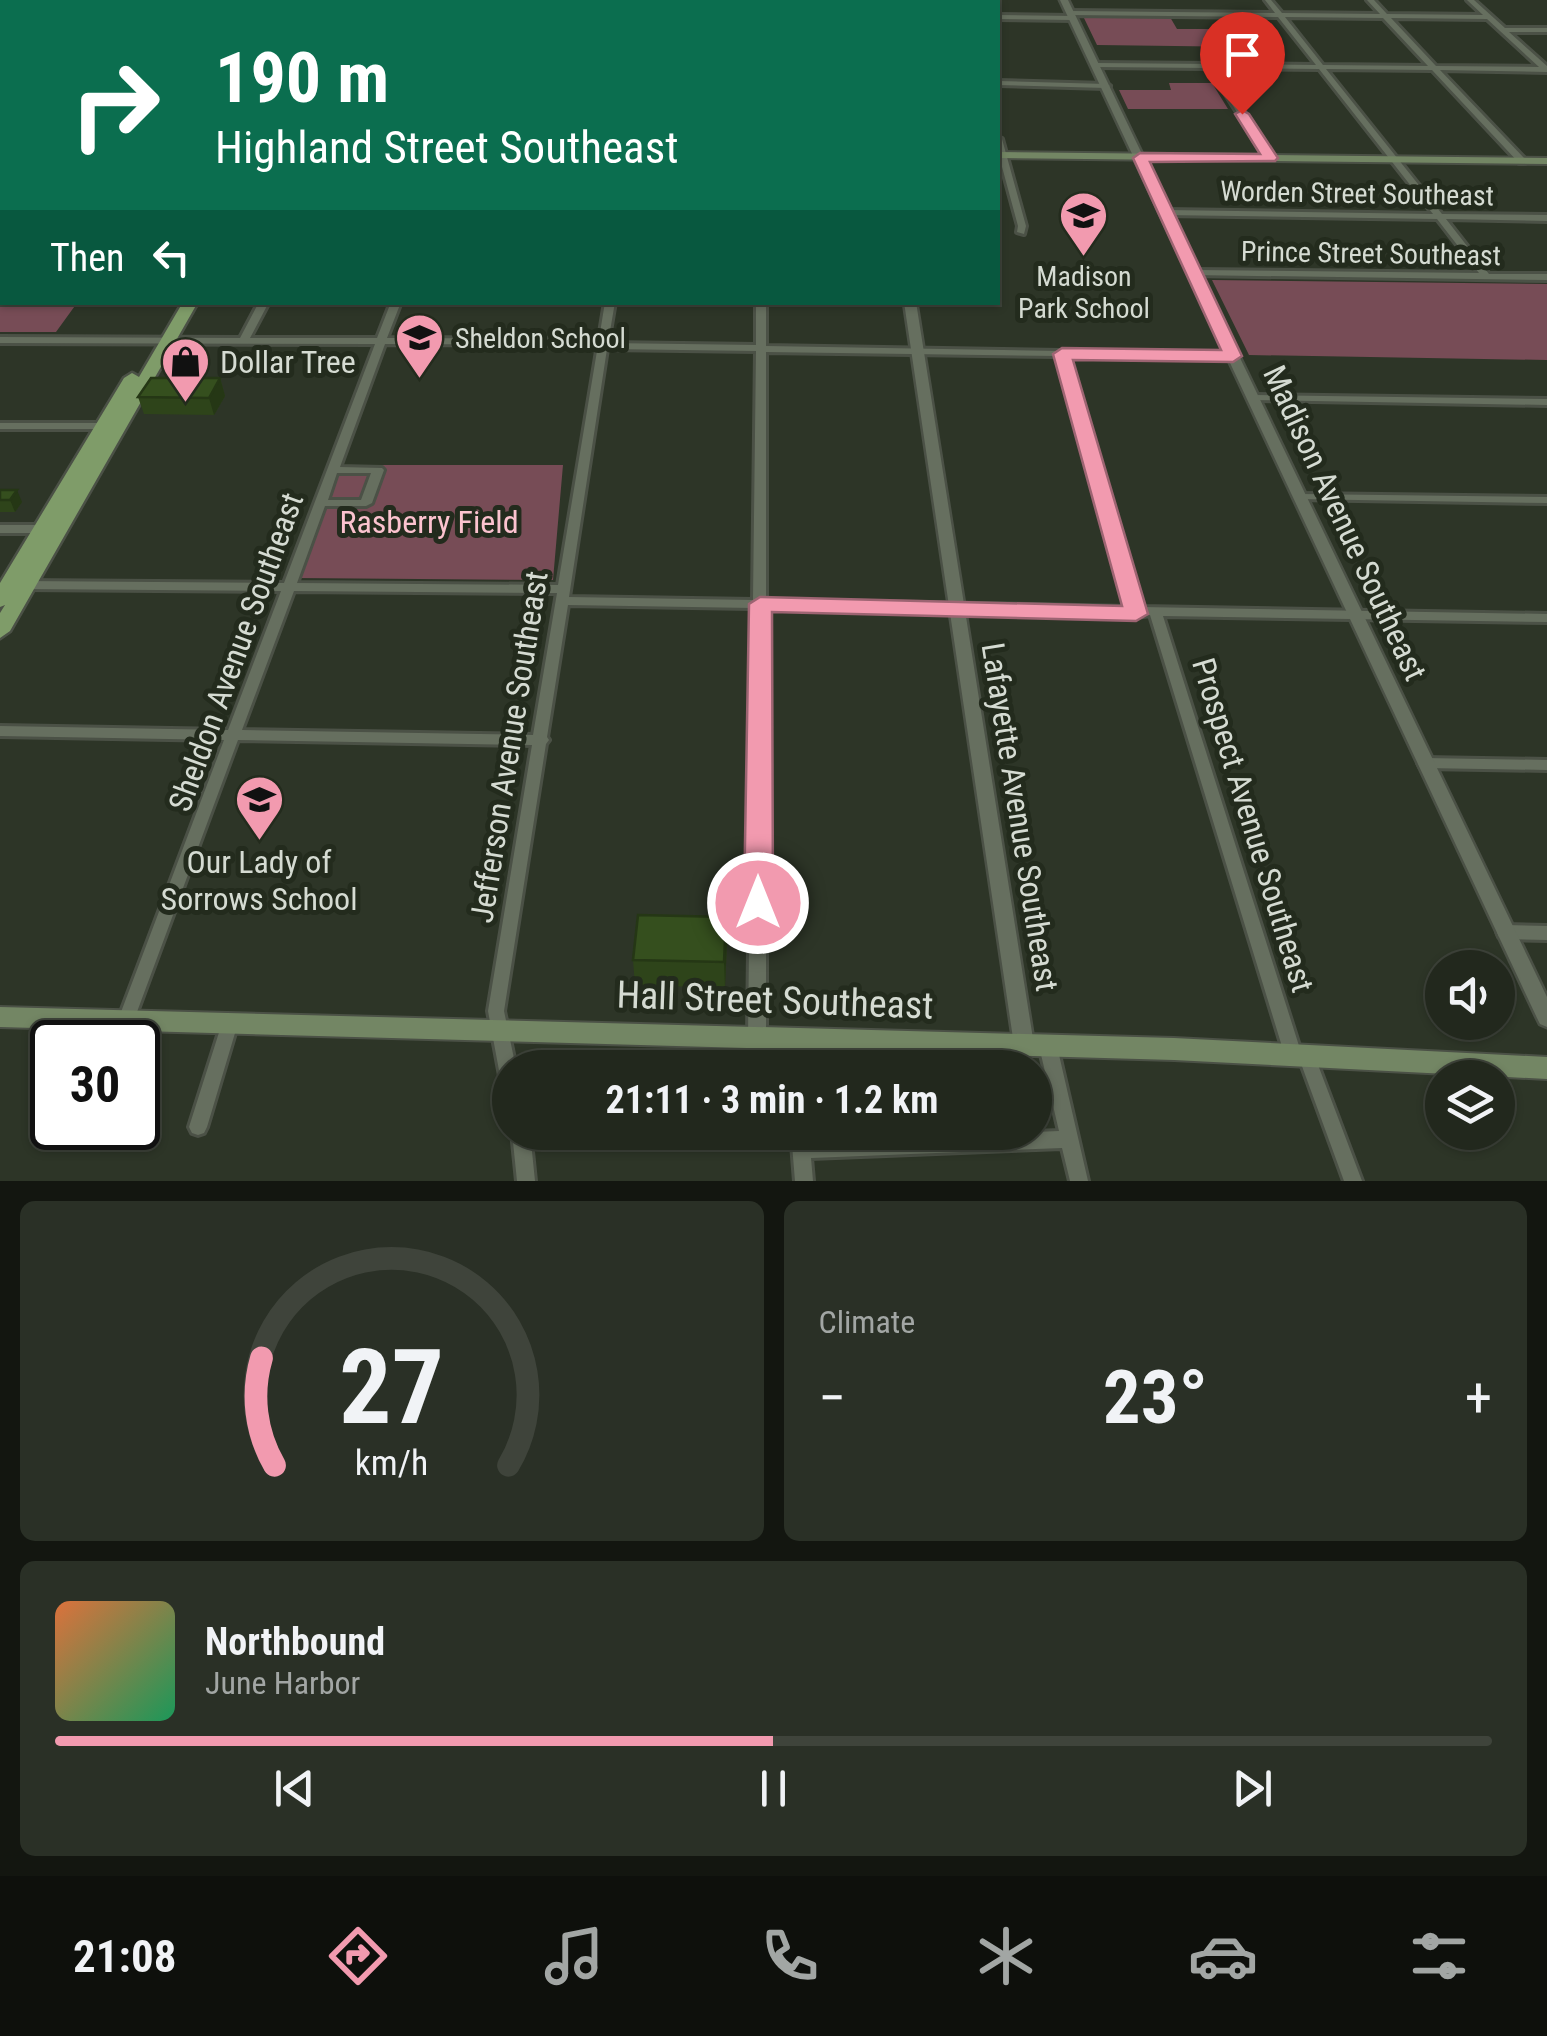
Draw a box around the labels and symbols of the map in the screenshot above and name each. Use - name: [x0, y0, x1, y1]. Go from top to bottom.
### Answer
- pin: [1200, 12, 1285, 115]
- street label: Worden Street Southeast: [1220, 175, 1494, 212]
- school or university icon: Madison Park School: [1058, 190, 1110, 258]
- street label: Prince Street Southeast: [1241, 235, 1501, 272]
- place label: Madison Park School: [1018, 260, 1150, 325]
- school or university icon: Sheldon School: [394, 312, 446, 380]
- place label: Sheldon School: [455, 322, 626, 355]
- shop icon: Dollar Tree: [159, 336, 211, 404]
- place label: Dollar Tree: [220, 343, 356, 381]
- street label: Madison Avenue Southeast: [1255, 359, 1435, 687]
- street label: Sheldon Avenue Southeast: [161, 488, 311, 816]
- park label: Rasberry Field: [339, 503, 519, 541]
- street label: Jefferson Avenue Southeast: [462, 568, 556, 926]
- street label: Lafayette Avenue Southeast: [974, 640, 1066, 994]
- street label: Prospect Avenue Southeast: [1184, 653, 1322, 997]
- school or university icon: Our Lady of Sorrows School: [233, 774, 285, 842]
- place label: Our Lady of Sorrows School: [161, 843, 357, 918]
- position arrow: [706, 851, 810, 955]
- street label: Hall Street Southeast: [616, 972, 934, 1028]
- speed limit sign: 30: [30, 1020, 160, 1150]

